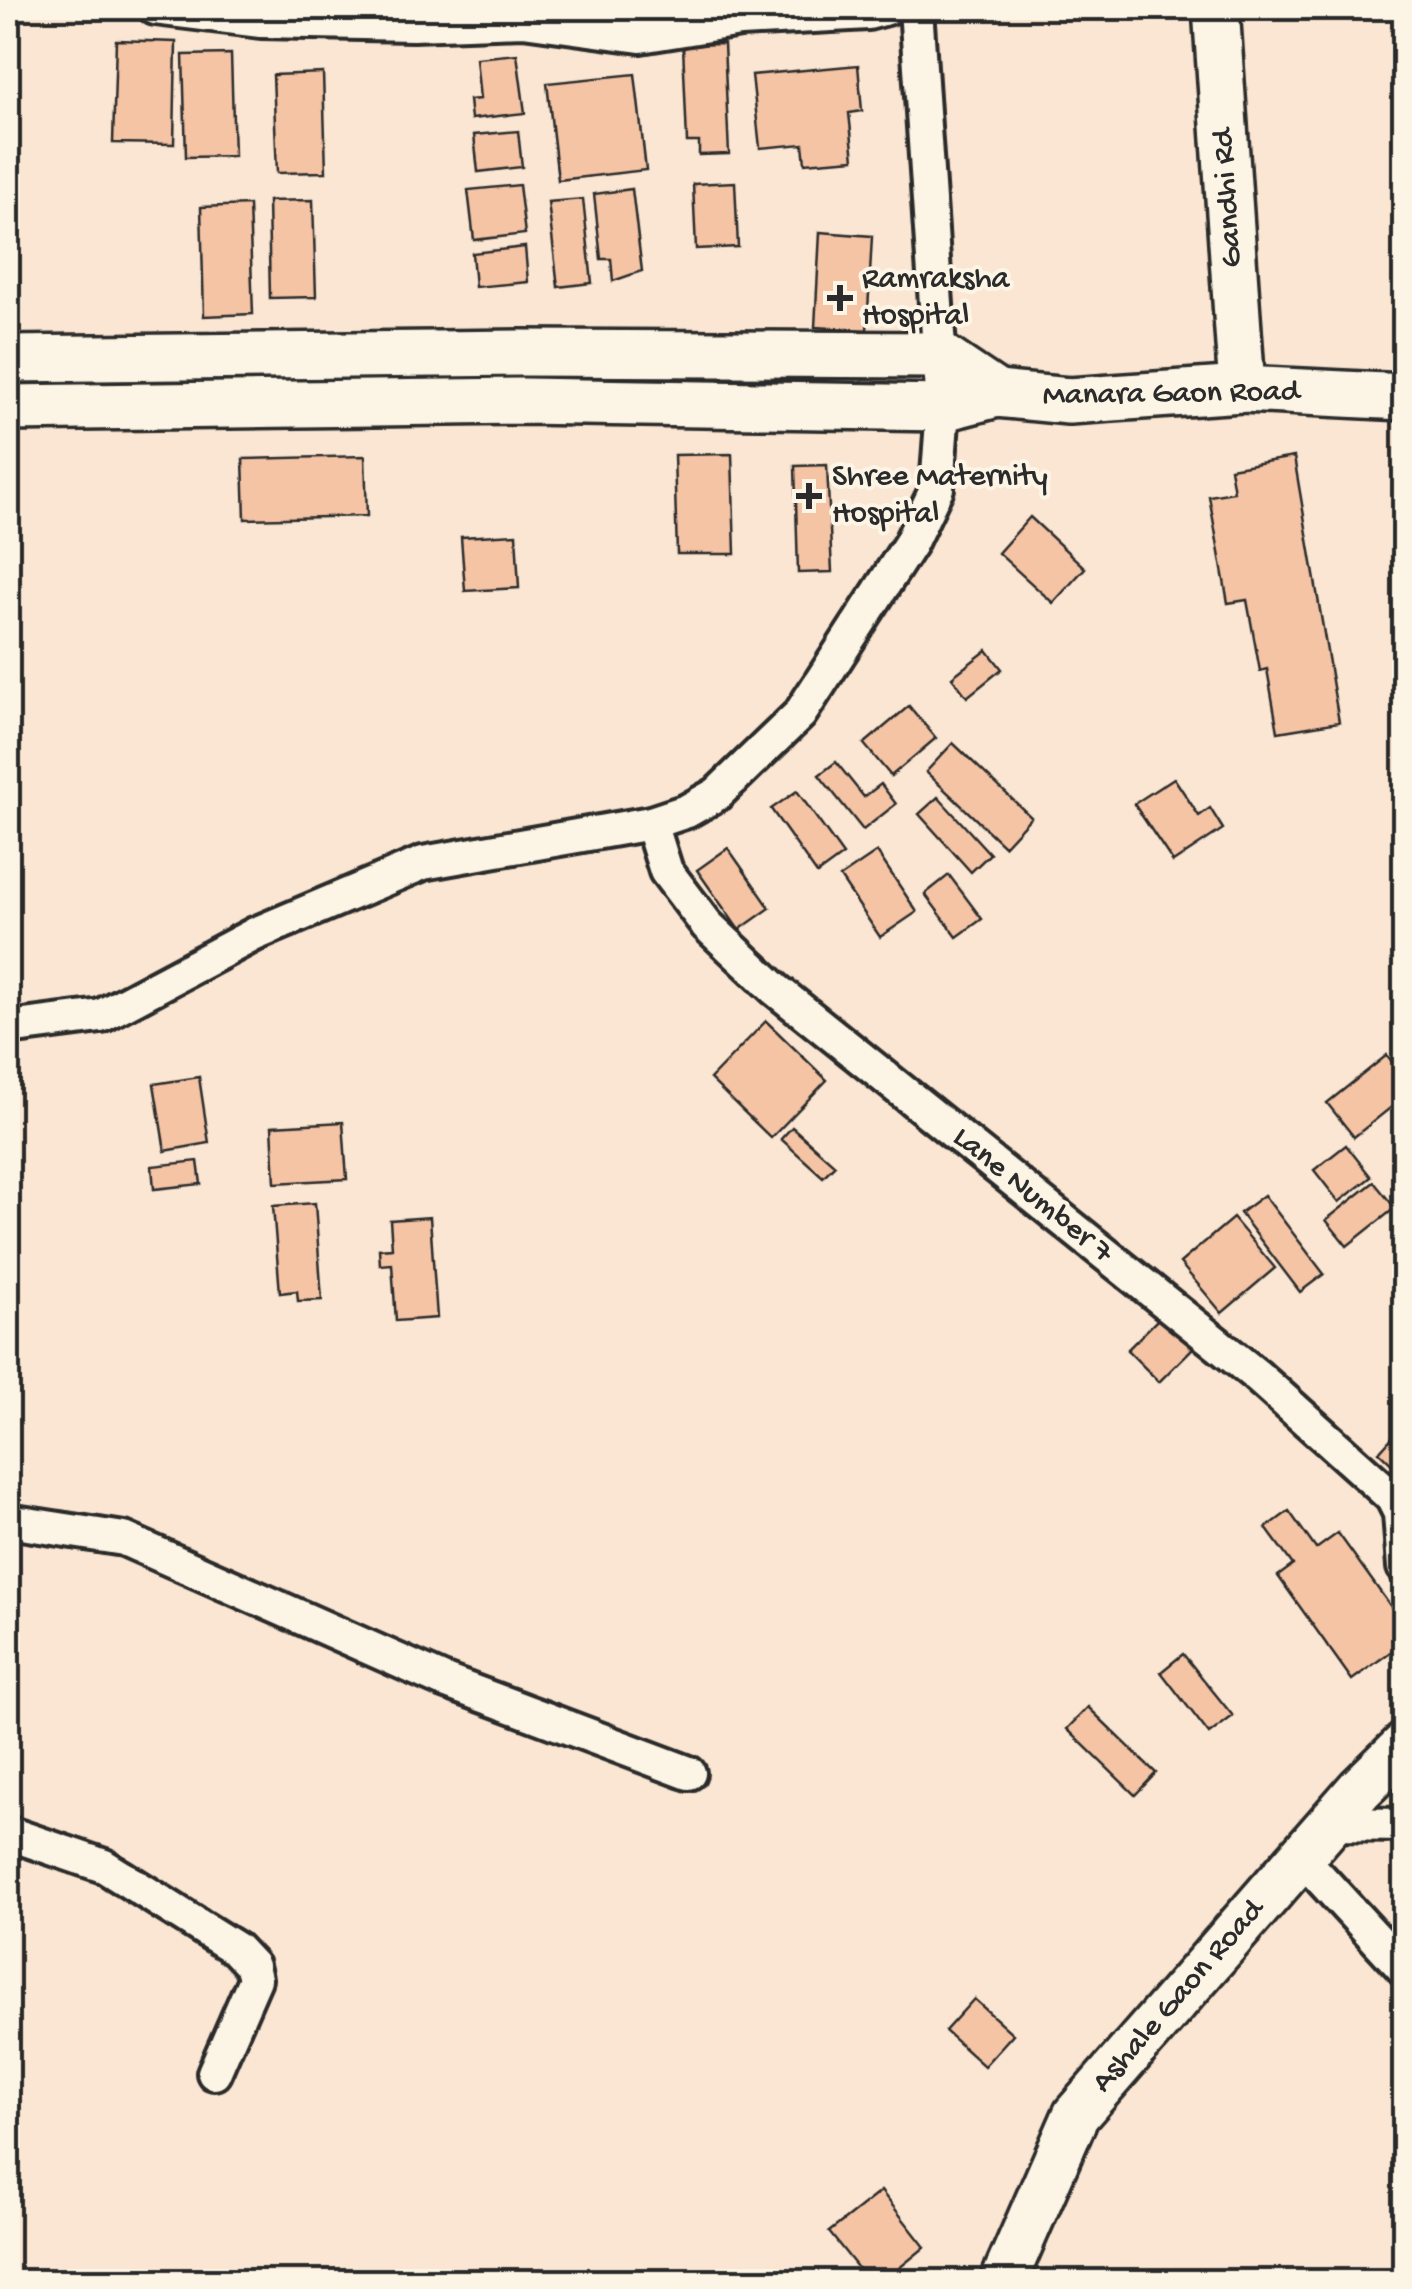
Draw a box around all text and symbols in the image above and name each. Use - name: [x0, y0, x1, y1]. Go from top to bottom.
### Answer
- street label: Gandhi Rd: [1205, 125, 1253, 269]
- place label: Ramraksha Hospital: [862, 261, 1011, 336]
- marker: Ramraksha Hospital: [827, 285, 853, 311]
- street label: Manara Gaon Road: [1042, 374, 1302, 416]
- place label: Shree Maternity Hospital: [832, 459, 1048, 534]
- marker: Shree Maternity Hospital: [796, 483, 822, 509]
- street label: Lane Number 7: [944, 1119, 1121, 1273]
- street label: Ashale Gaon Road: [1085, 1891, 1275, 2102]

